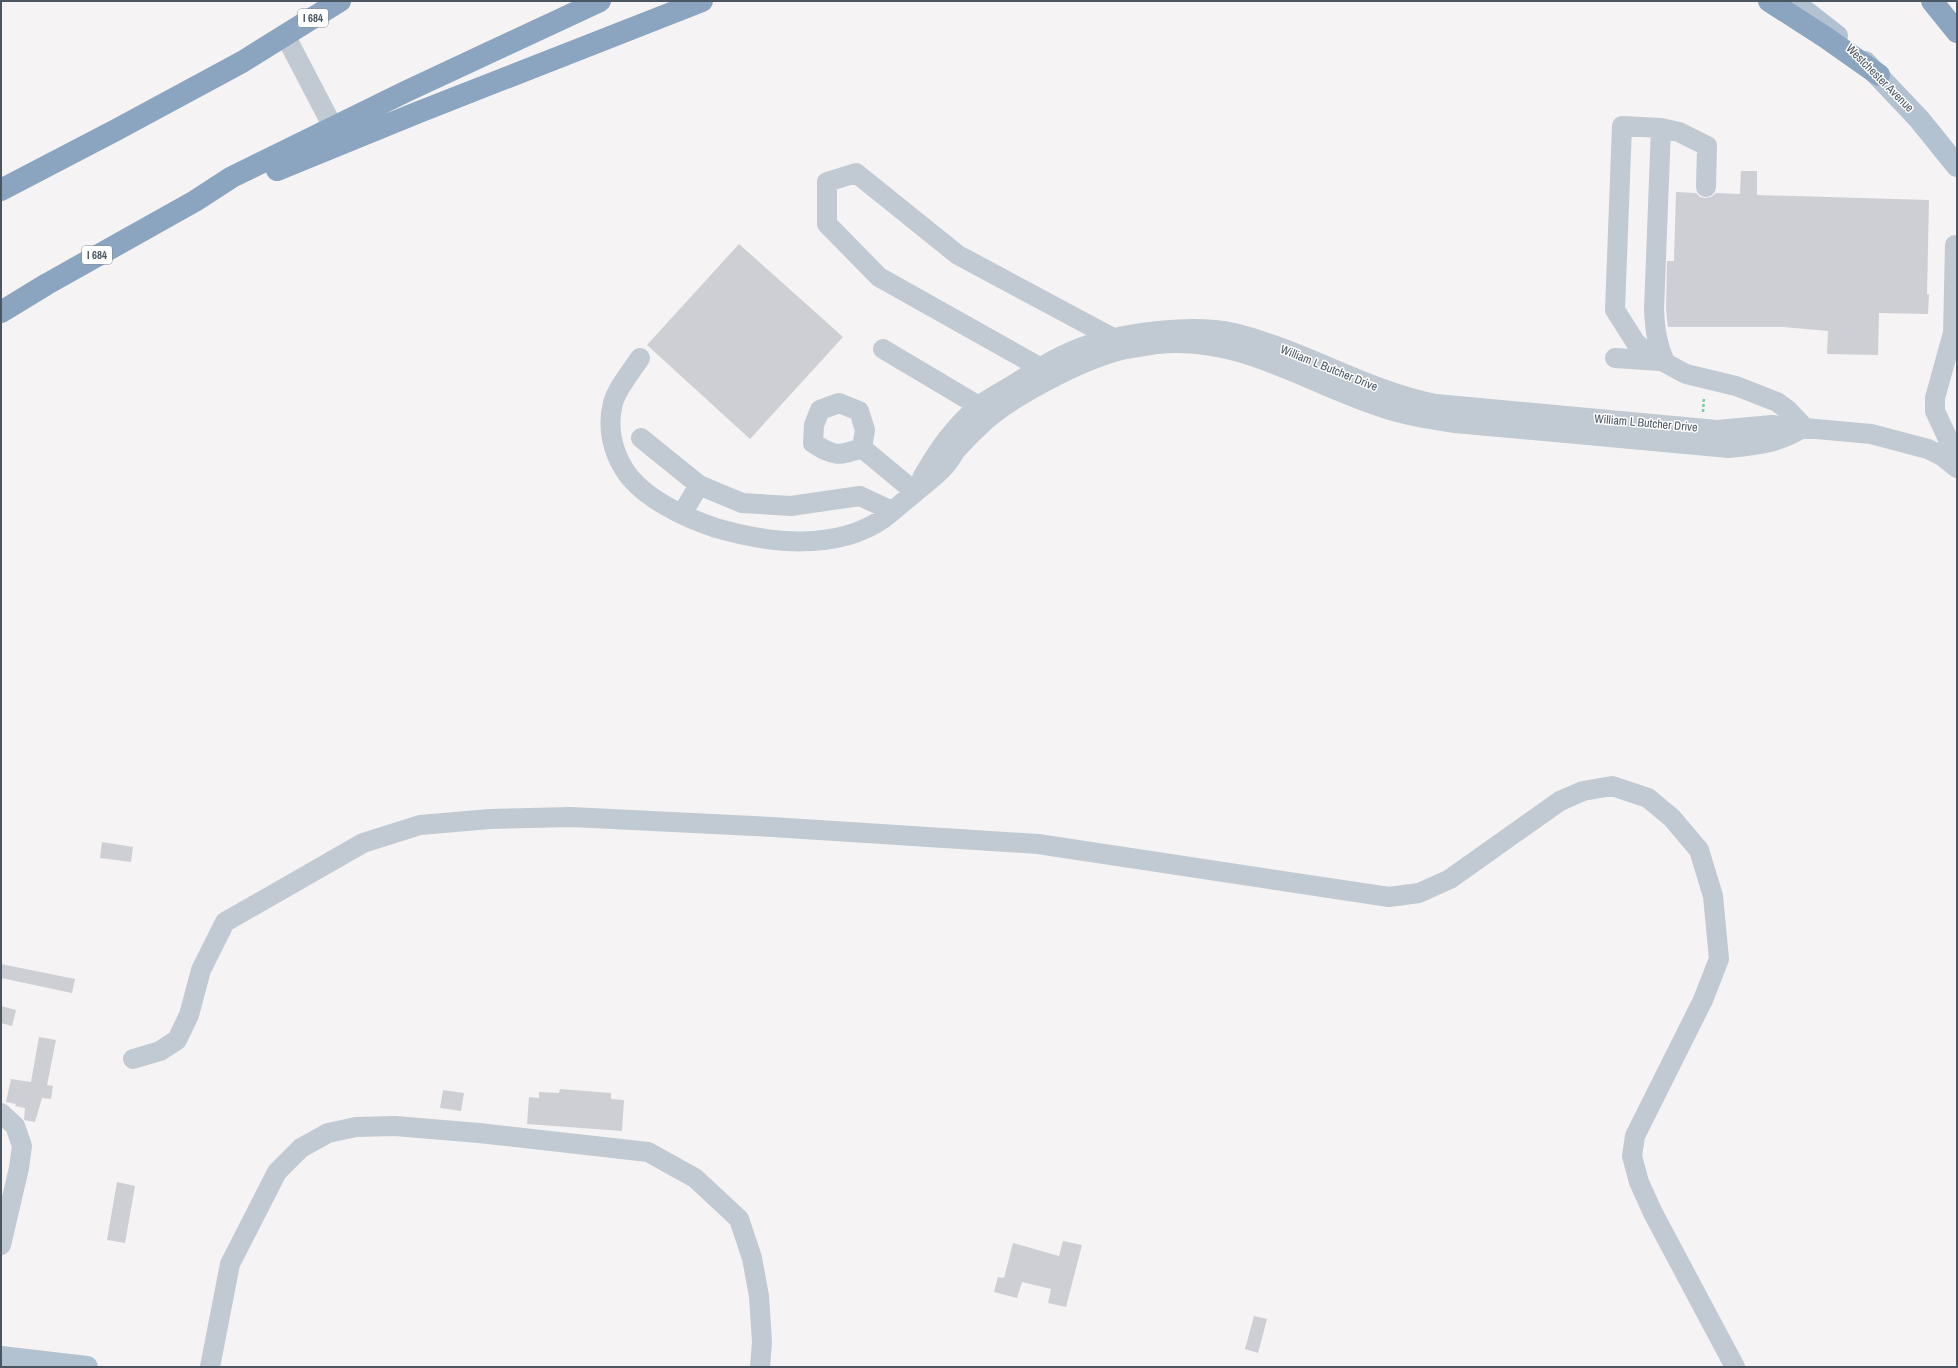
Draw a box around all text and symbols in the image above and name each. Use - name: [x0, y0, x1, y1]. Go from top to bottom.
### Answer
- road number: I 684: [298, 9, 328, 27]
- street label: Westchester Avenue: [1843, 41, 1917, 115]
- road number: I 684: [82, 246, 112, 264]
- street label: William L Butcher Drive: [1278, 341, 1380, 395]
- street label: William L Butcher Drive: [1594, 411, 1698, 435]

